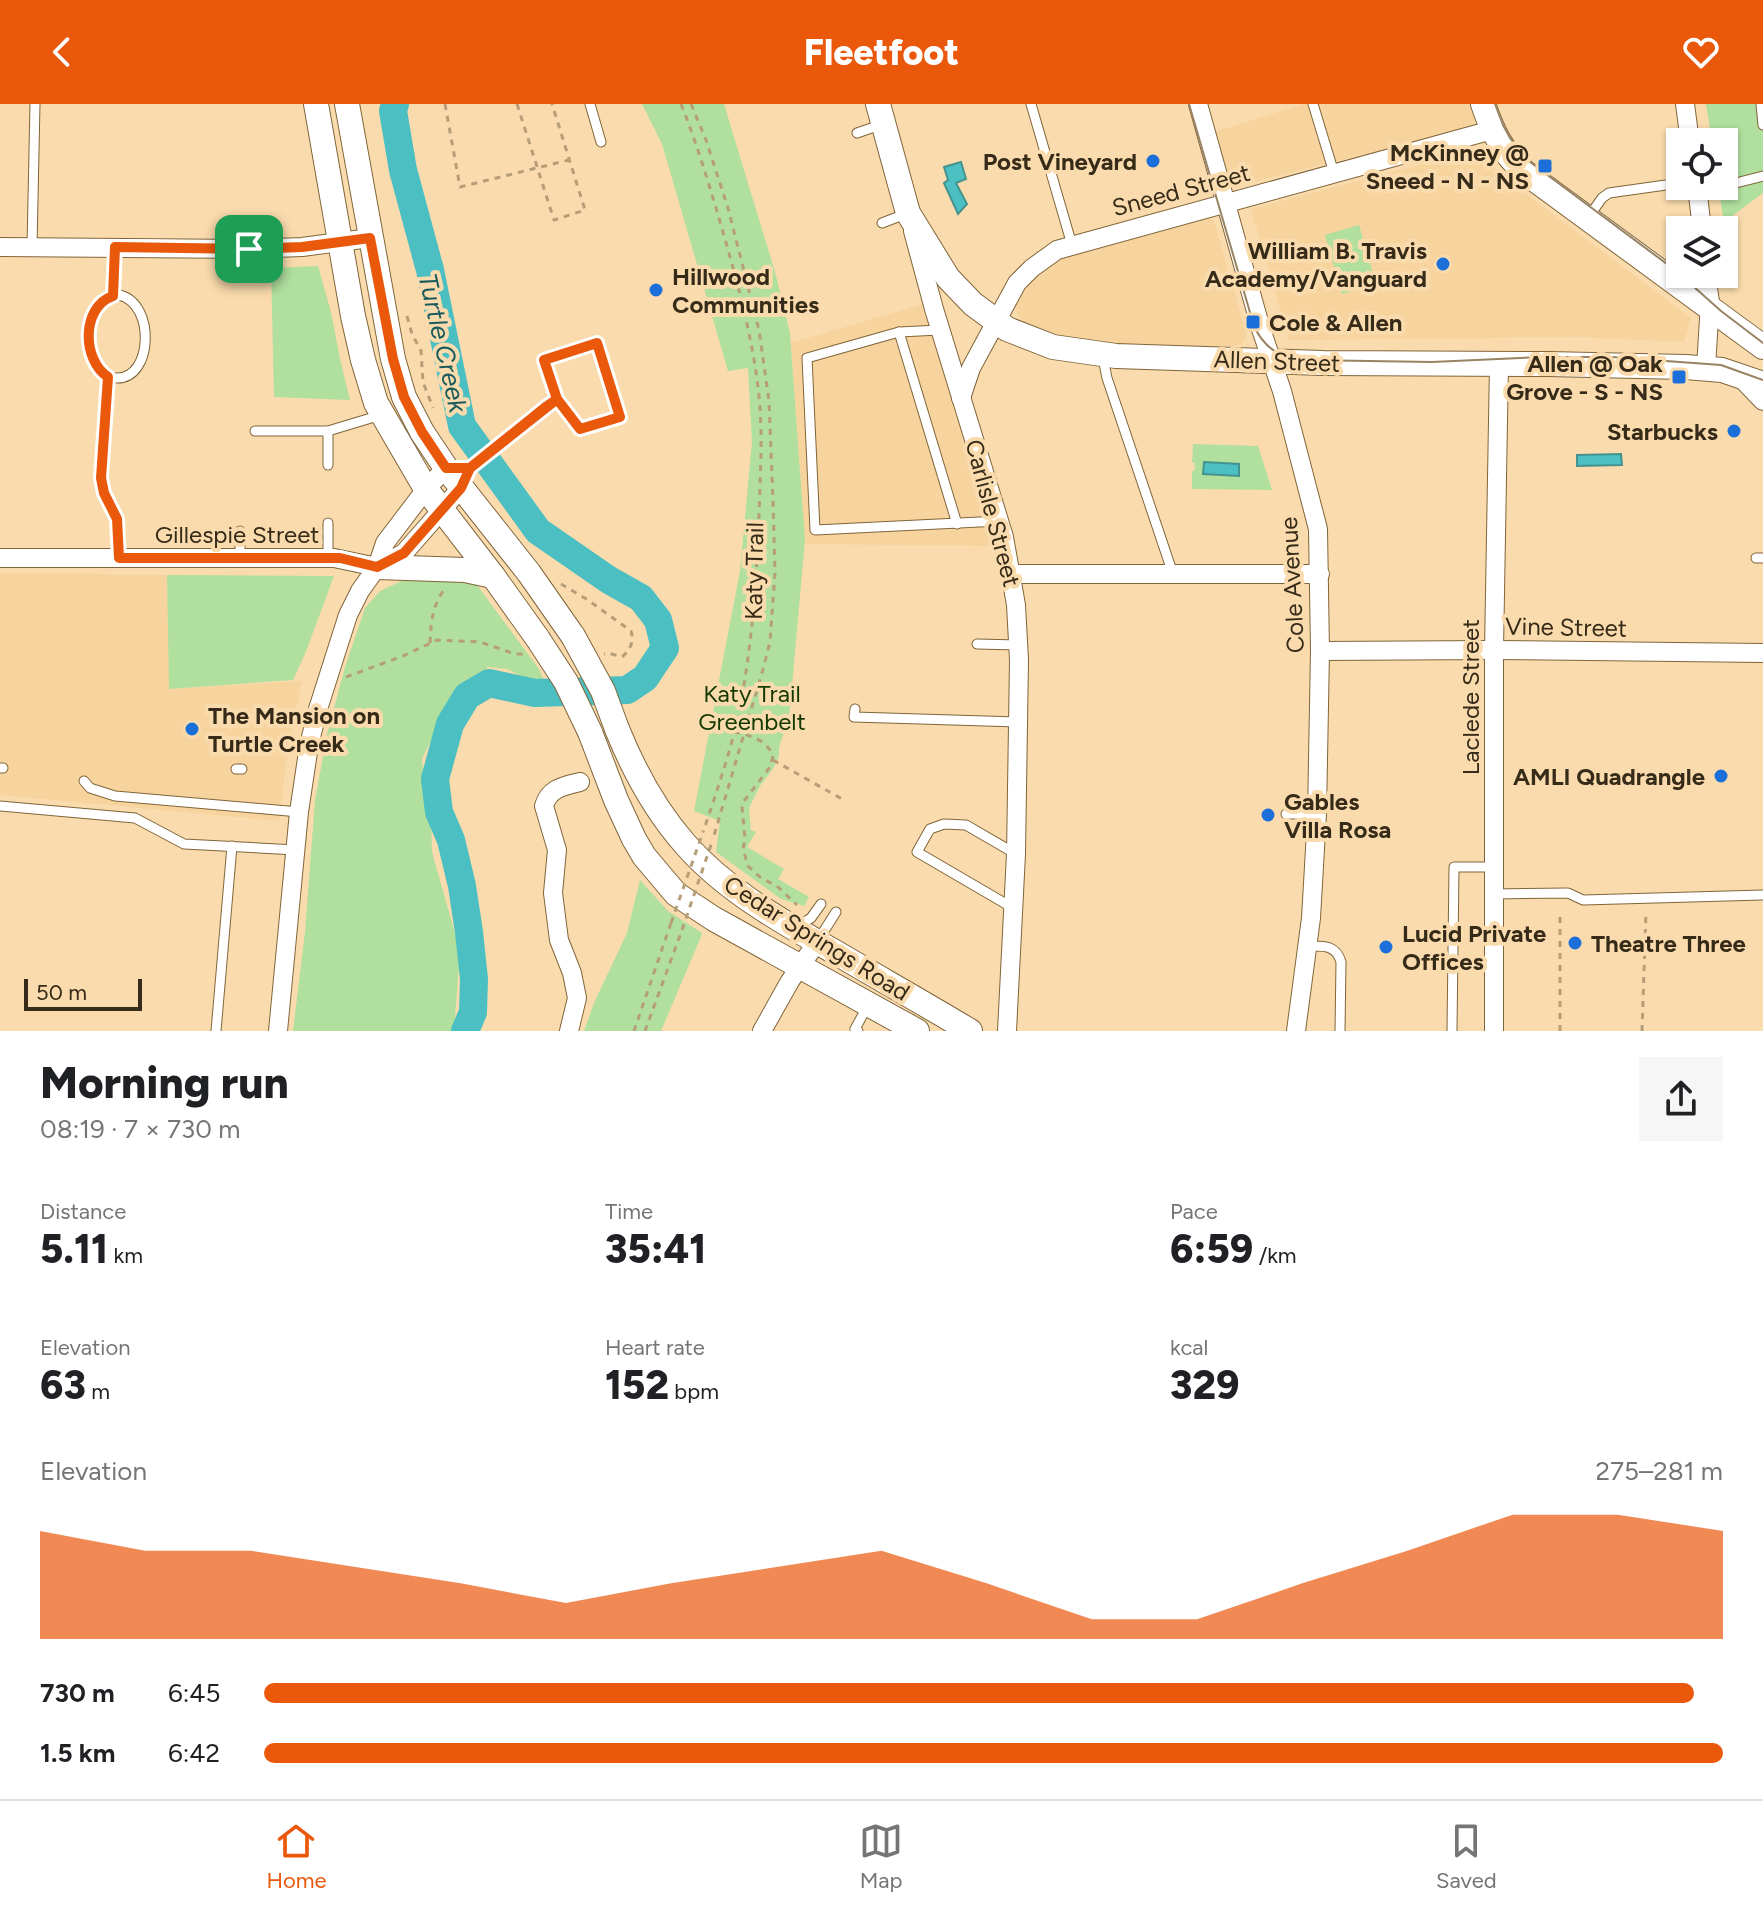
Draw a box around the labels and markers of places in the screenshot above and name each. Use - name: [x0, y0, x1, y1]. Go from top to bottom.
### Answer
- place label: McKinney @ Sneed - N - NS: [1366, 138, 1529, 195]
- place label: Post Vineyard: [983, 147, 1137, 176]
- marker: Post Vineyard: [1144, 152, 1162, 170]
- marker: McKinney @ Sneed - N - NS: [1536, 157, 1554, 175]
- pin: [215, 215, 283, 283]
- place label: William B. Travis Academy/Vanguard: [1205, 236, 1427, 293]
- marker: William B. Travis Academy/Vanguard: [1434, 255, 1452, 273]
- place label: Hillwood Communities: [672, 262, 819, 319]
- marker: Hillwood Communities: [647, 281, 665, 299]
- place label: Cole & Allen: [1269, 308, 1402, 337]
- marker: Cole & Allen: [1244, 313, 1262, 331]
- place label: Allen @ Oak Grove - S - NS: [1506, 349, 1663, 406]
- marker: Allen @ Oak Grove - S - NS: [1670, 368, 1688, 386]
- place label: Starbucks: [1607, 417, 1718, 446]
- marker: Starbucks: [1725, 422, 1743, 440]
- place label: The Mansion on Turtle Creek: [208, 701, 380, 758]
- marker: The Mansion on Turtle Creek: [183, 720, 201, 738]
- place label: AMLI Quadrangle: [1513, 762, 1705, 791]
- marker: AMLI Quadrangle: [1712, 767, 1730, 785]
- place label: Gables Villa Rosa: [1284, 787, 1391, 844]
- marker: Gables Villa Rosa: [1259, 806, 1277, 824]
- place label: Lucid Private Offices: [1402, 919, 1546, 976]
- place label: Theatre Three: [1591, 929, 1746, 958]
- marker: Theatre Three: [1566, 934, 1584, 952]
- marker: Lucid Private Offices: [1377, 938, 1395, 956]

